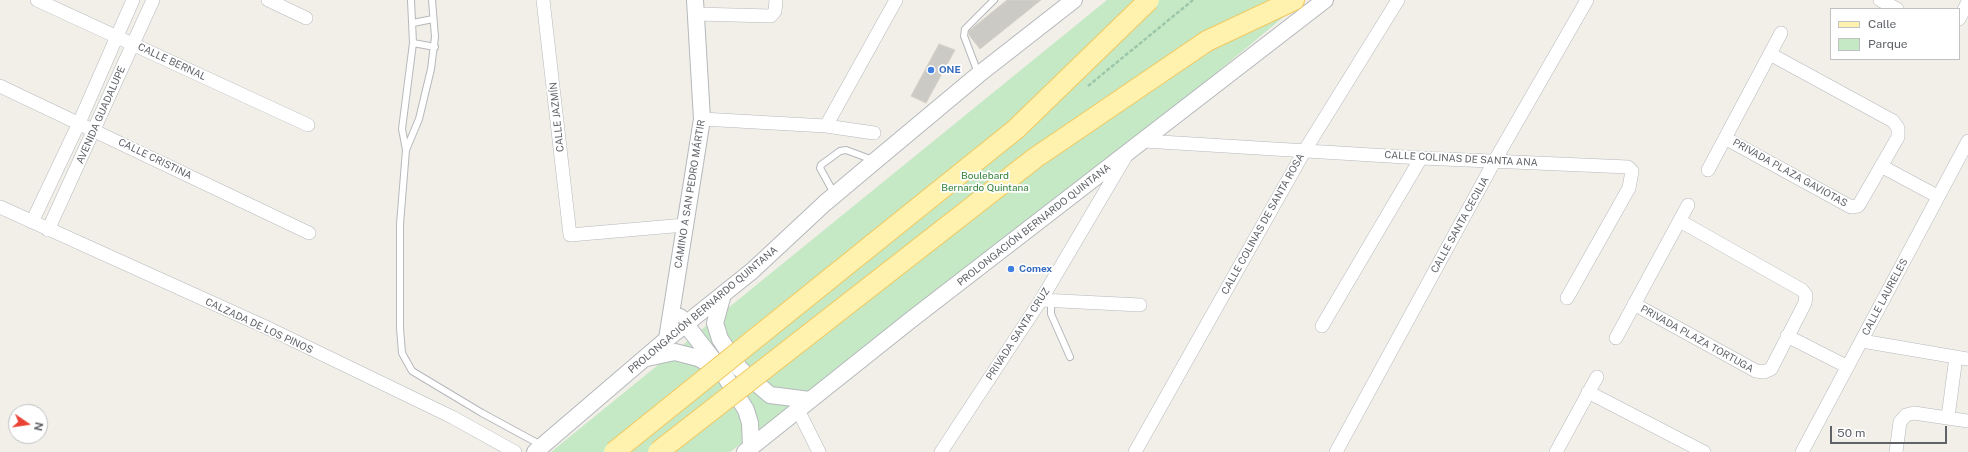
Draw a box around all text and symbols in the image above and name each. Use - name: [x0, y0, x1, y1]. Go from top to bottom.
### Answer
- legend: [1830, 8, 1960, 60]
- text: Calle: [1868, 17, 1896, 31]
- text: Parque: [1868, 37, 1908, 51]
- street label: CALLE BERNAL: [136, 41, 208, 83]
- street label: AVENIDA GUADALUPE: [74, 64, 128, 166]
- place label: ONE: [939, 64, 961, 76]
- marker: ONE: [926, 65, 936, 75]
- street label: CALLE JAZMÍN: [547, 81, 567, 153]
- street label: CAMINO A SAN PEDRO MÁRTIR: [672, 119, 708, 269]
- street label: CALLE CRISTINA: [116, 136, 194, 182]
- street label: PRIVADA PLAZA GAVIOTAS: [1731, 136, 1849, 210]
- street label: CALLE COLINAS DE SANTA ANA: [1384, 149, 1538, 169]
- street label: CALLE COLINAS DE SANTA ROSA: [1219, 151, 1307, 297]
- street label: PROLONGACIÓN BERNARDO QUINTANA: [955, 161, 1113, 289]
- park label: Boulebard Bernardo Quintana: [941, 170, 1029, 194]
- street label: CALLE SANTA CECILIA: [1429, 175, 1491, 275]
- street label: PROLONGACIÓN BERNARDO QUINTANA: [626, 244, 780, 376]
- street label: CALLE LAURELES: [1860, 256, 1910, 338]
- place label: Comex: [1019, 263, 1052, 275]
- marker: Comex: [1006, 264, 1016, 274]
- street label: PRIVADA SANTA CRUZ: [984, 286, 1052, 382]
- street label: CALZADA DE LOS PINOS: [203, 296, 315, 356]
- street label: PRIVADA PLAZA TORTUGA: [1638, 303, 1756, 375]
- north arrow: [8, 404, 48, 444]
- scale bar: [1832, 418, 1949, 444]
- text: N: [32, 421, 46, 432]
- text: 50 m: [1837, 426, 1865, 440]

